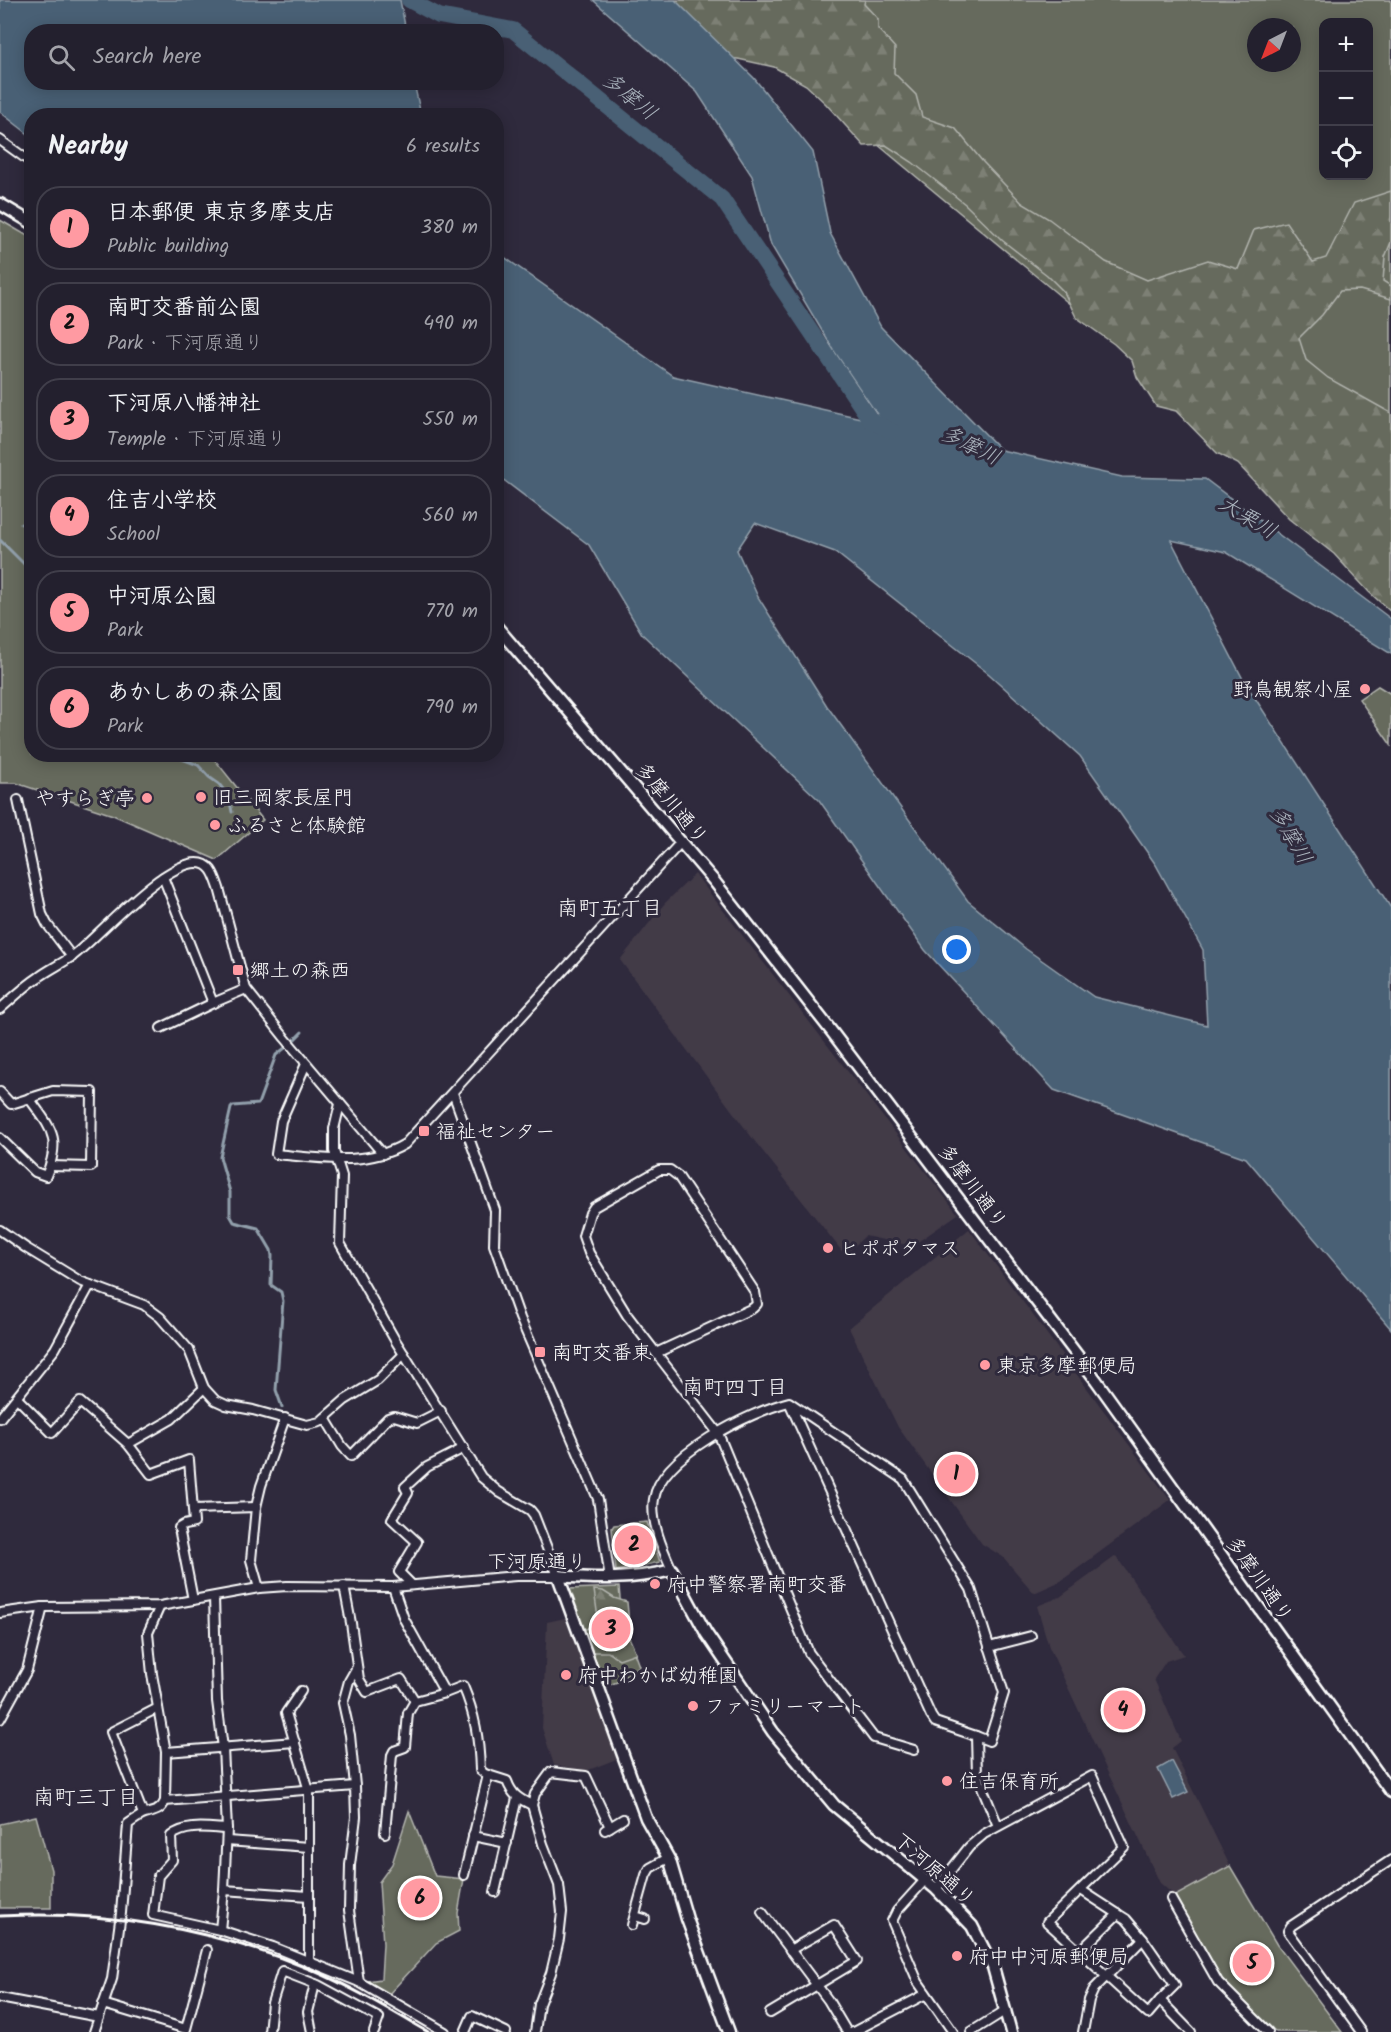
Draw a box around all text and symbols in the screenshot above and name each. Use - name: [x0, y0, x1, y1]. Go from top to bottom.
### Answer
- north arrow: [1247, 18, 1301, 72]
- map controls: [1319, 18, 1373, 180]
- button: +: [1319, 18, 1373, 72]
- search box: [24, 24, 504, 90]
- text: Search here: [93, 40, 201, 75]
- icon: search: [45, 41, 78, 74]
- water label: 多摩川: [594, 65, 664, 130]
- button: −: [1319, 72, 1373, 126]
- text: Nearby: [48, 126, 128, 168]
- button: locate: [1319, 126, 1373, 180]
- text: 6 results: [406, 131, 480, 163]
- text: 日本郵便 東京多摩支店: [107, 196, 335, 231]
- text: 1: [66, 212, 73, 244]
- text: 380 m: [421, 212, 478, 244]
- text: Public building: [107, 231, 229, 263]
- text: 南町交番前公園: [107, 291, 261, 326]
- text: 2: [64, 308, 75, 340]
- text: 490 m: [423, 308, 478, 340]
- text: Park · 下河原通り: [107, 328, 264, 360]
- text: 下河原八幡神社: [107, 387, 261, 422]
- text: 3: [64, 404, 75, 436]
- text: 550 m: [423, 404, 478, 436]
- water label: 多摩川: [935, 418, 1006, 475]
- text: Temple · 下河原通り: [107, 424, 287, 456]
- text: 住吉小学校: [107, 484, 217, 519]
- water label: 大栗川: [1212, 488, 1283, 549]
- text: 4: [64, 500, 75, 532]
- text: 560 m: [422, 500, 478, 532]
- text: School: [107, 519, 160, 551]
- text: 中河原公園: [107, 580, 217, 615]
- text: 5: [64, 596, 75, 628]
- text: 770 m: [426, 596, 478, 628]
- text: Park: [107, 615, 143, 647]
- place label: 野鳥観察小屋: [1233, 675, 1353, 707]
- text: あかしあの森公園: [107, 676, 283, 711]
- marker: 野鳥観察小屋: [1358, 682, 1372, 696]
- text: 6: [64, 692, 75, 724]
- text: 790 m: [425, 692, 478, 724]
- text: Park: [107, 711, 143, 743]
- street label: 多摩川通り: [626, 756, 715, 853]
- place label: 旧三岡家長屋門: [213, 783, 353, 815]
- place label: やすらぎ亭: [35, 784, 135, 816]
- marker: 旧三岡家長屋門: [194, 790, 208, 804]
- marker: やすらぎ亭: [140, 791, 154, 805]
- water label: 多摩川: [1260, 800, 1320, 871]
- place label: ふるさと体験館: [227, 811, 366, 843]
- marker: ふるさと体験館: [208, 818, 222, 832]
- district label: 南町五丁目: [558, 893, 663, 926]
- your location: [942, 935, 971, 964]
- place label: 郷土の森西: [250, 956, 350, 988]
- marker: 郷土の森西: [231, 963, 245, 977]
- place label: 福祉センター: [436, 1117, 555, 1149]
- marker: 福祉センター: [417, 1124, 431, 1138]
- street label: 多摩川通り: [929, 1138, 1014, 1237]
- place label: ヒポポタマス: [840, 1234, 960, 1266]
- marker: ヒポポタマス: [821, 1241, 835, 1255]
- place label: 南町交番東: [552, 1338, 652, 1370]
- marker: 南町交番東: [533, 1345, 547, 1359]
- place label: 東京多摩郵便局: [997, 1351, 1137, 1383]
- marker: 東京多摩郵便局: [978, 1358, 992, 1372]
- district label: 南町四丁目: [683, 1372, 788, 1405]
- pin: 1: [936, 1452, 976, 1496]
- pin: 2: [614, 1522, 654, 1568]
- street label: 多摩川通り: [1217, 1530, 1300, 1630]
- street label: 下河原通り: [487, 1547, 587, 1579]
- place label: 府中警察署南町交番: [667, 1570, 847, 1602]
- marker: 府中警察署南町交番: [648, 1577, 662, 1591]
- pin: 3: [592, 1606, 630, 1652]
- place label: 府中わかば幼稚園: [578, 1661, 738, 1693]
- marker: 府中わかば幼稚園: [559, 1668, 573, 1682]
- pin: 4: [1104, 1688, 1142, 1732]
- place label: ファミリーマート: [705, 1692, 865, 1724]
- marker: ファミリーマート: [686, 1699, 700, 1713]
- place label: 住吉保育所: [959, 1767, 1059, 1799]
- marker: 住吉保育所: [940, 1774, 954, 1788]
- district label: 南町三丁目: [34, 1782, 139, 1815]
- street label: 下河原通り: [885, 1826, 982, 1915]
- pin: 6: [400, 1876, 440, 1920]
- pin: 5: [1232, 1940, 1272, 1986]
- place label: 府中中河原郵便局: [969, 1942, 1129, 1974]
- marker: 府中中河原郵便局: [950, 1949, 964, 1963]

